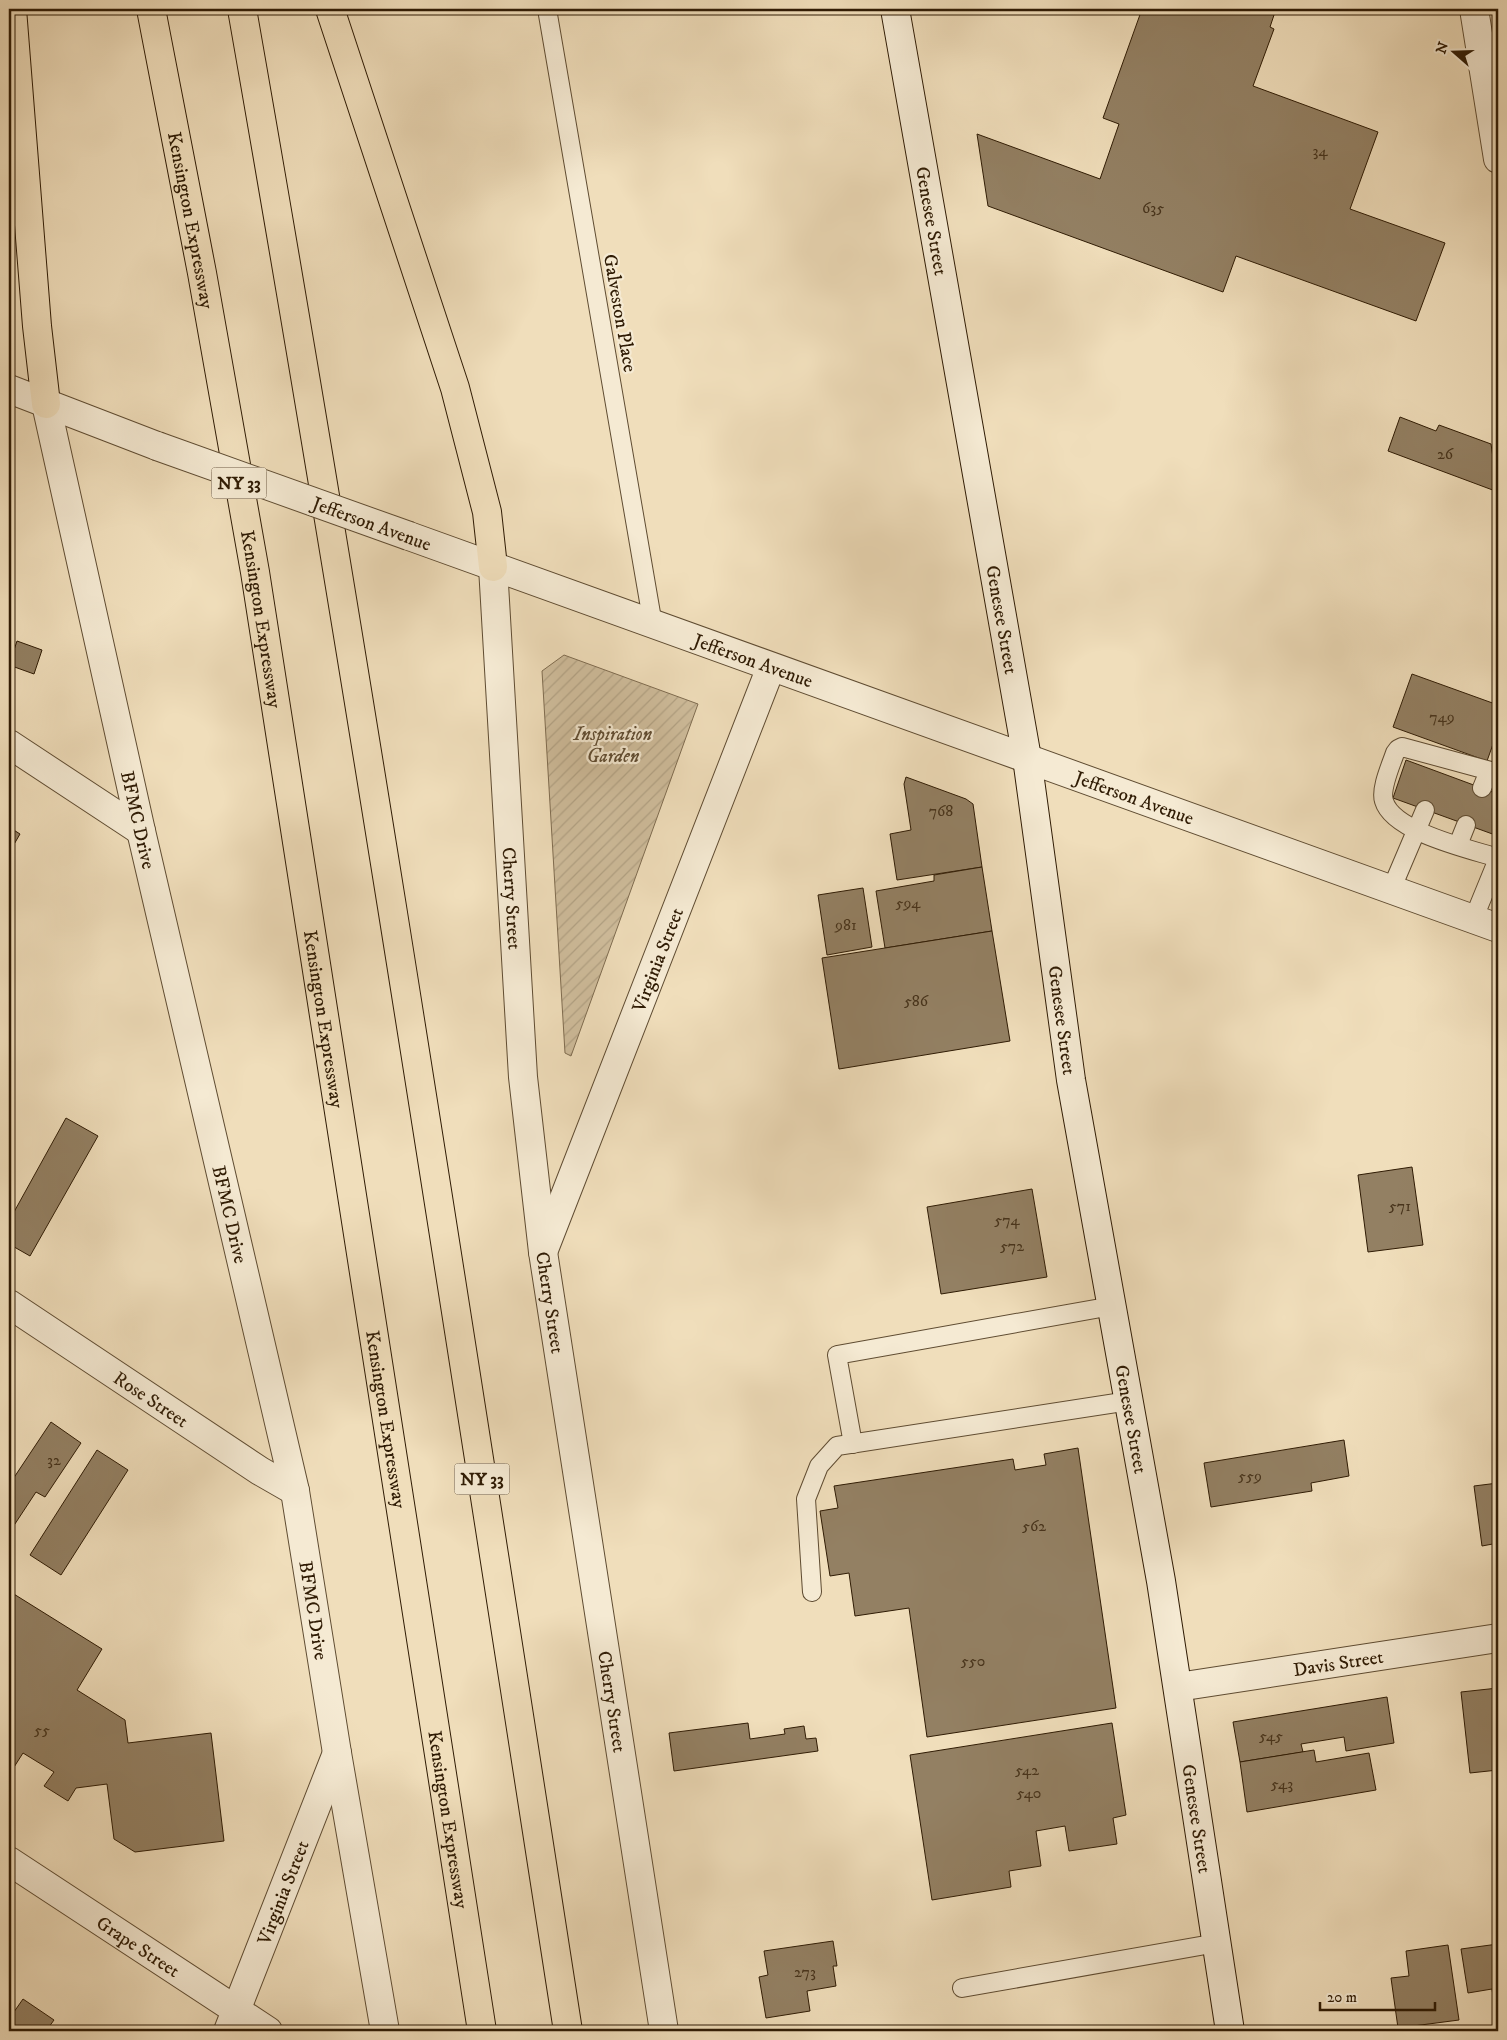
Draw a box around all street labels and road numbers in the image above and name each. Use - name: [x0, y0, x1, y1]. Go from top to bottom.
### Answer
- street label: Kensington Expressway: [162, 130, 218, 312]
- street label: Genesee Street: [910, 165, 952, 277]
- street label: Galveston Place: [598, 252, 641, 374]
- road number: NY 33: [212, 468, 266, 498]
- street label: Jefferson Avenue: [307, 492, 434, 557]
- street label: Kensington Expressway: [235, 528, 286, 711]
- street label: Genesee Street: [980, 564, 1022, 676]
- street label: Jefferson Avenue: [688, 629, 816, 693]
- street label: Jefferson Avenue: [1069, 766, 1197, 831]
- street label: BFMC Drive: [115, 769, 160, 872]
- street label: Cherry Street: [497, 847, 525, 950]
- street label: Virginia Street: [627, 905, 689, 1016]
- street label: Kensington Expressway: [298, 929, 348, 1111]
- street label: Genesee Street: [1042, 964, 1080, 1076]
- street label: BFMC Drive: [206, 1163, 252, 1266]
- street label: Cherry Street: [530, 1250, 569, 1355]
- street label: Kensington Expressway: [360, 1329, 411, 1511]
- street label: Genesee Street: [1109, 1363, 1151, 1476]
- street label: Rose Street: [109, 1367, 192, 1433]
- road number: NY 33: [454, 1464, 510, 1495]
- street label: BFMC Drive: [293, 1559, 332, 1662]
- street label: Davis Street: [1292, 1646, 1385, 1682]
- street label: Cherry Street: [592, 1649, 631, 1754]
- street label: Kensington Expressway: [422, 1729, 473, 1911]
- street label: Genesee Street: [1176, 1763, 1216, 1875]
- street label: Virginia Street: [253, 1837, 315, 1949]
- street label: Grape Street: [92, 1912, 184, 1983]

